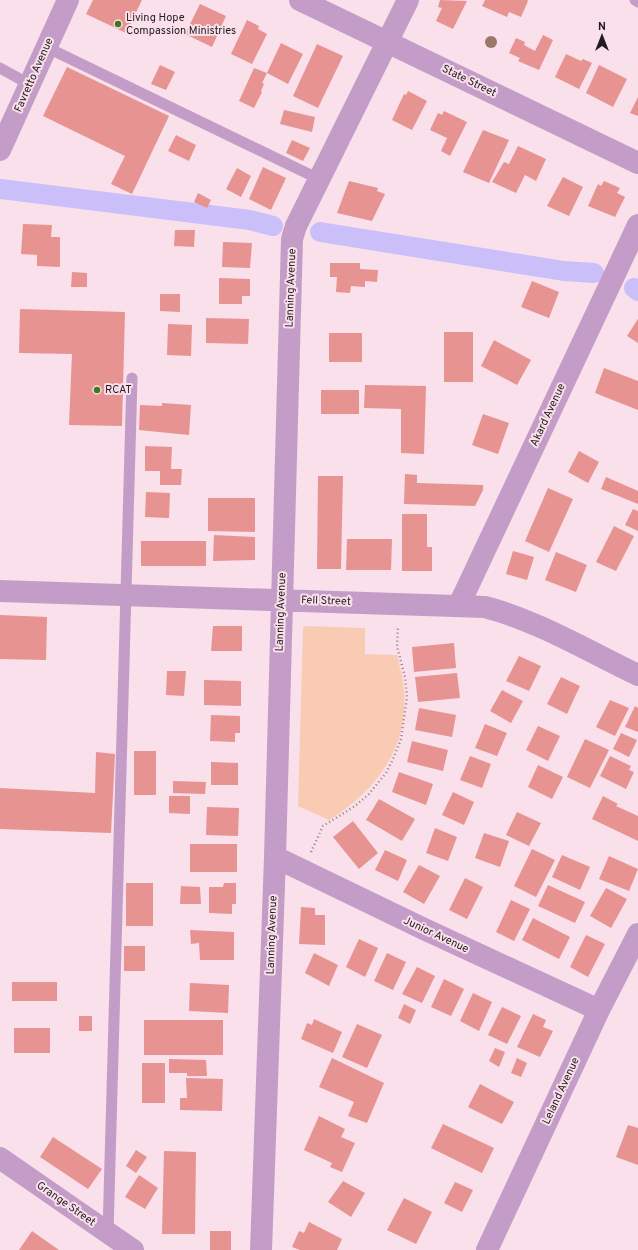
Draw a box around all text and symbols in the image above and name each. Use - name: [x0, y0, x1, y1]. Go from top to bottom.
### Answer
- place label: Living Hope Compassion Ministries: [126, 11, 236, 38]
- north arrow: [582, 16, 622, 56]
- marker: Living Hope Compassion Ministries: [113, 19, 123, 29]
- text: N: [598, 20, 606, 34]
- street label: Favretto Avenue: [11, 36, 57, 114]
- street label: State Street: [439, 62, 499, 100]
- street label: Lanning Avenue: [283, 248, 299, 328]
- street label: Akard Avenue: [527, 381, 569, 449]
- place label: RCAT: [105, 383, 132, 397]
- marker: RCAT: [92, 385, 102, 395]
- street label: Lanning Avenue: [273, 572, 289, 652]
- street label: Fell Street: [301, 593, 351, 609]
- street label: Lanning Avenue: [264, 895, 280, 975]
- street label: Junior Avenue: [401, 914, 471, 956]
- street label: Leland Avenue: [539, 1055, 583, 1127]
- street label: Grange Street: [34, 1179, 98, 1229]

